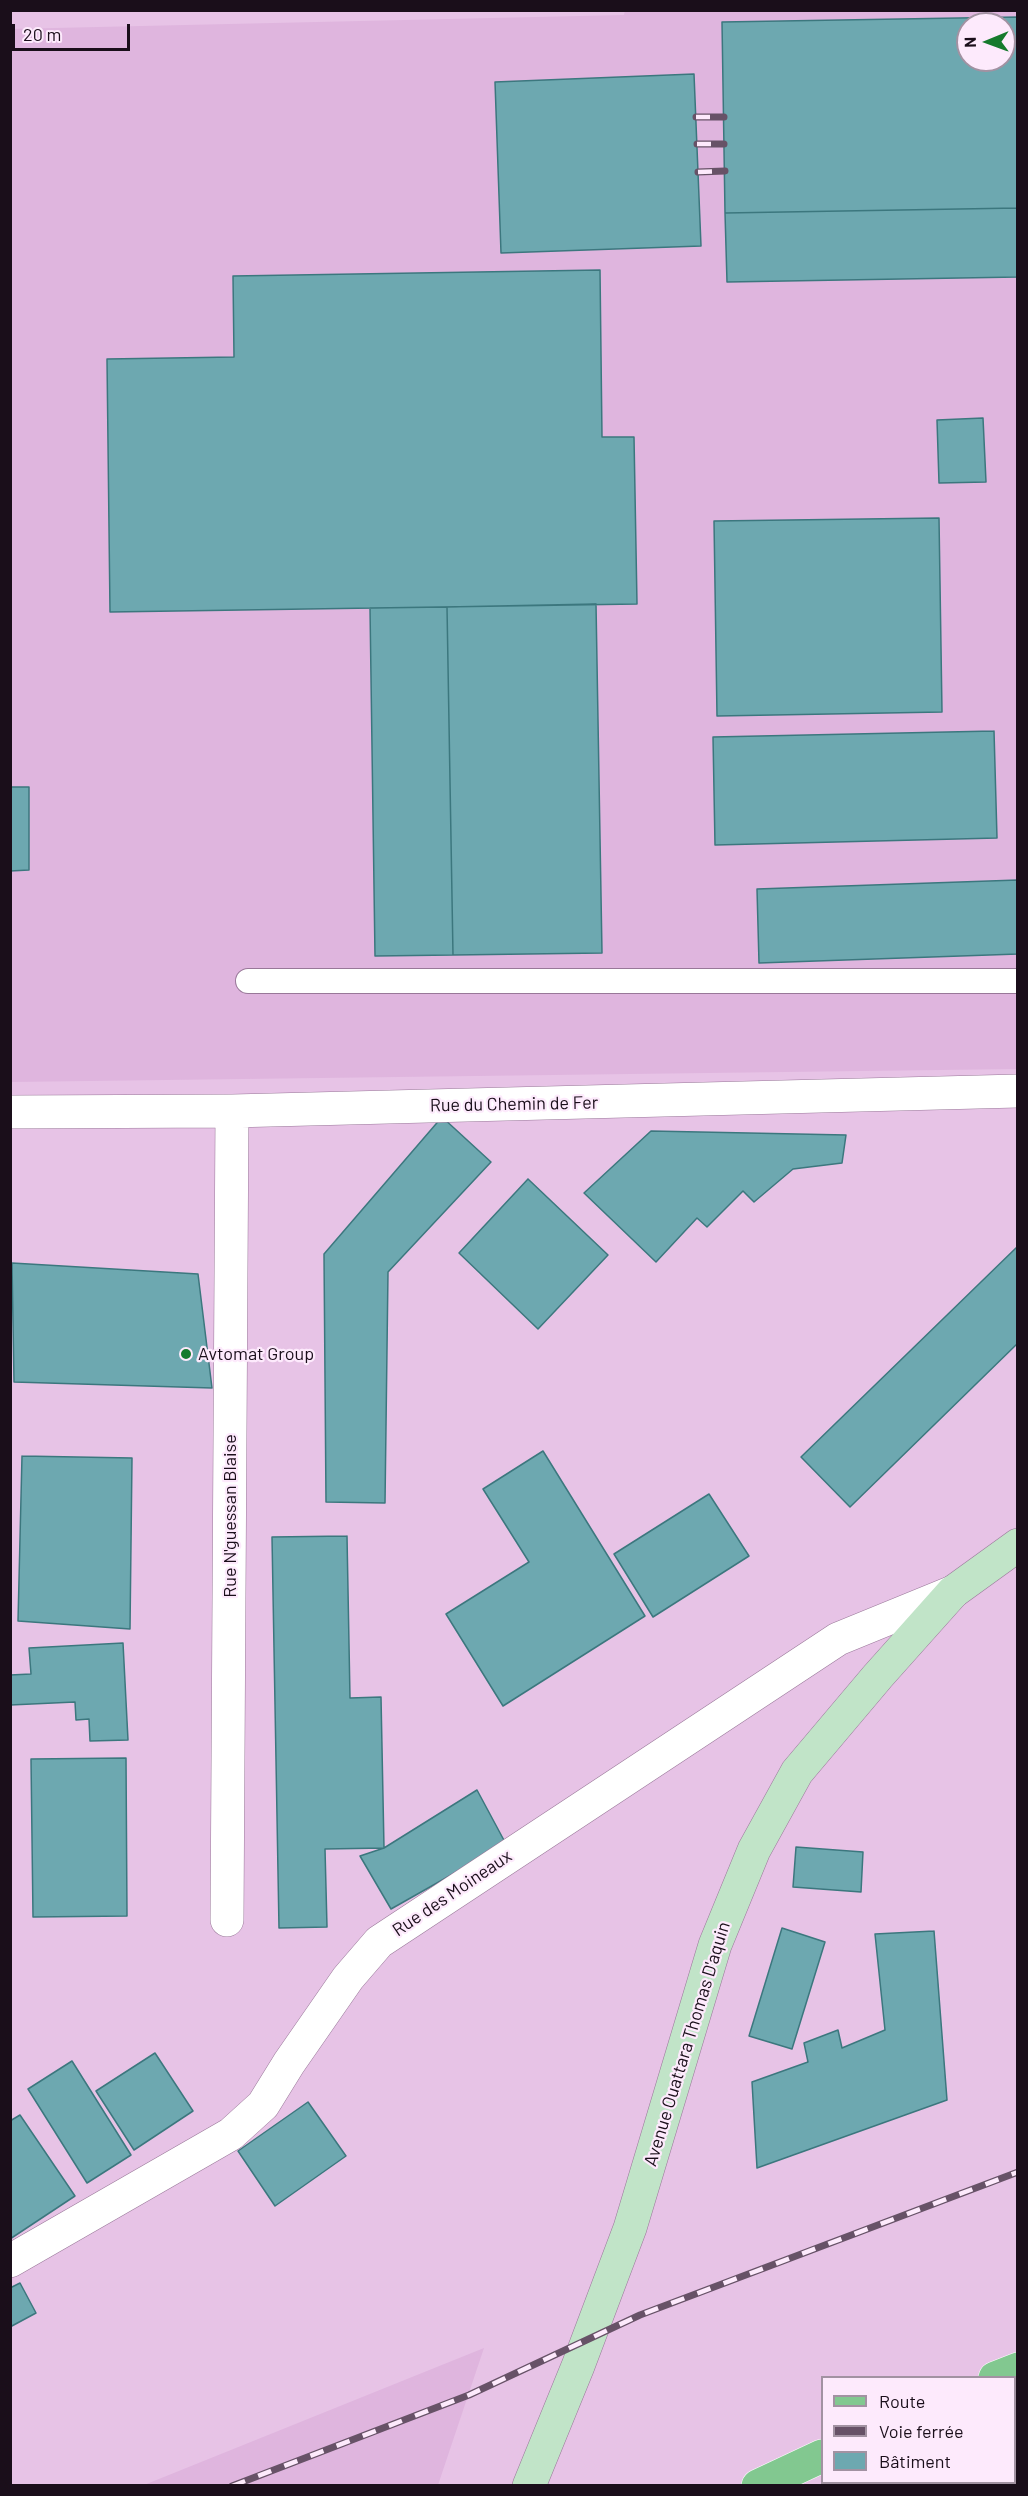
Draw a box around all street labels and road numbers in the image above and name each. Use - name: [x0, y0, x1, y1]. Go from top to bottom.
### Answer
- street label: Rue du Chemin de Fer: [430, 1092, 598, 1116]
- street label: Rue N'guessan Blaise: [219, 1434, 241, 1598]
- street label: Rue des Moineaux: [388, 1845, 516, 1941]
- street label: Avenue Ouattara Thomas D'aquin: [639, 1919, 735, 2169]

